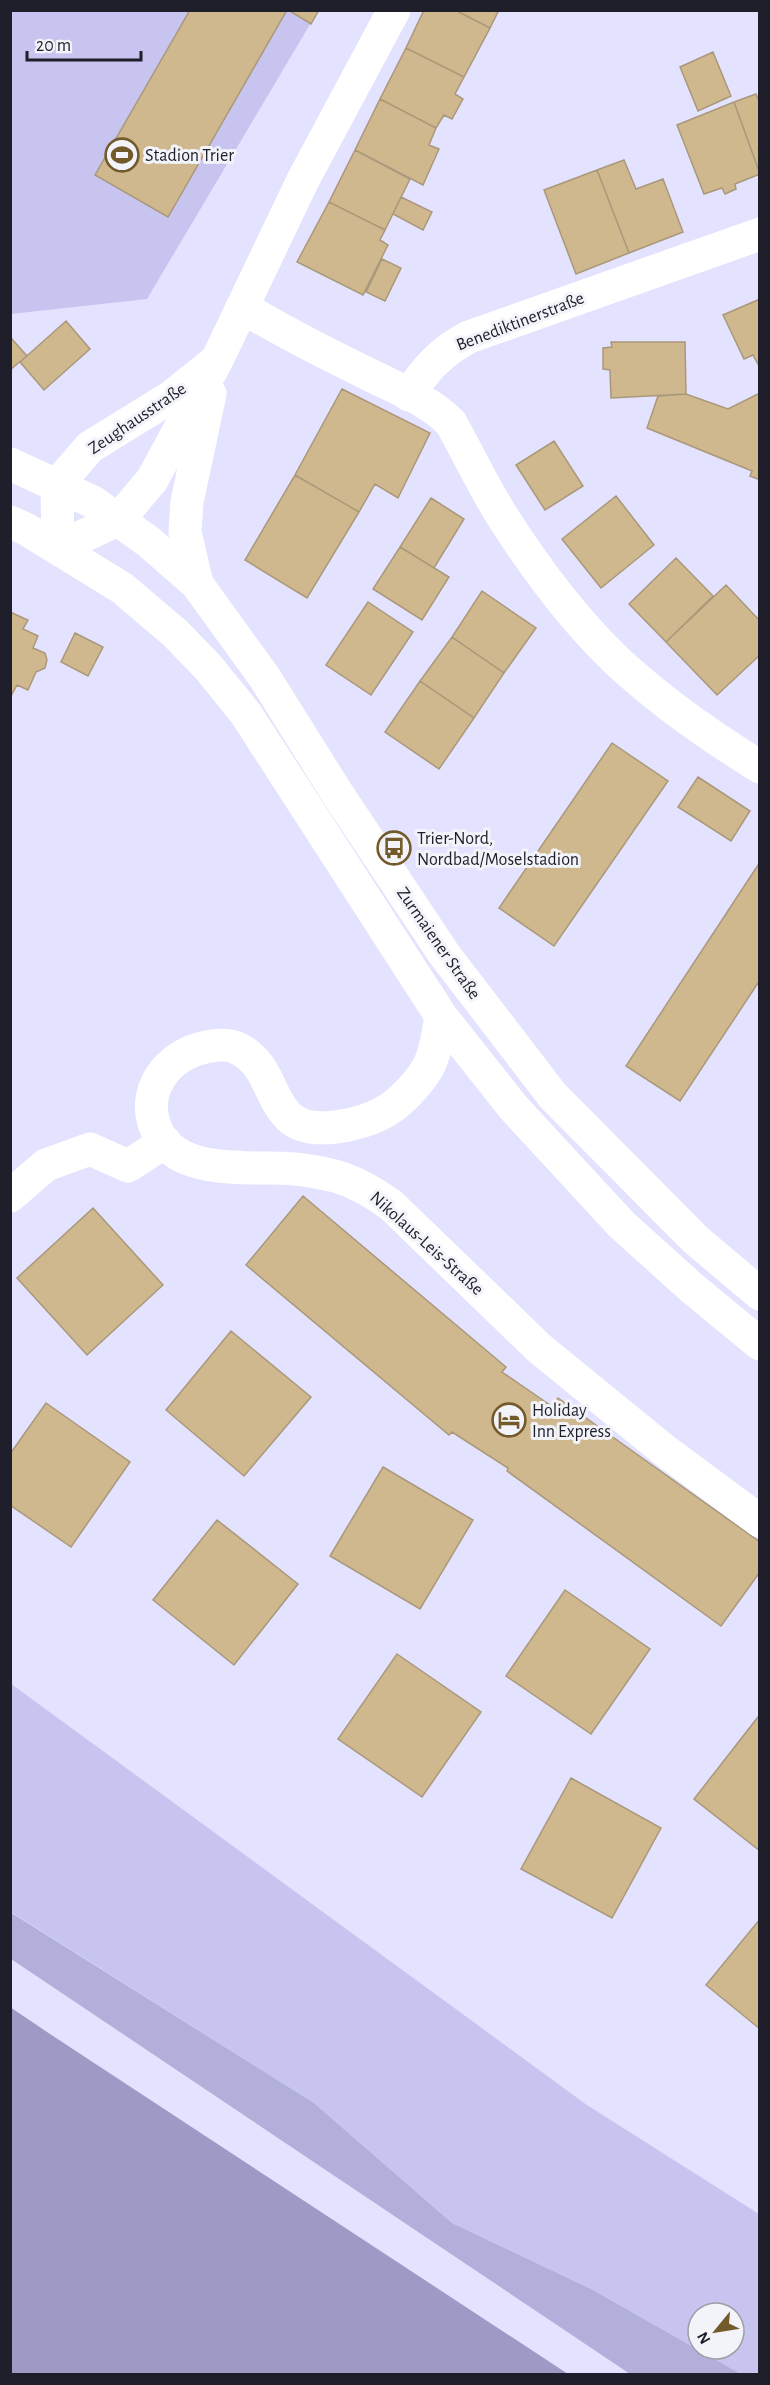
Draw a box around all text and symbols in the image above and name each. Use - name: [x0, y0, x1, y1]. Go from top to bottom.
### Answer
- scale bar: [27, 24, 141, 62]
- text: 20 m: [36, 37, 71, 55]
- sports icon: Stadion Trier: [104, 137, 140, 173]
- place label: Stadion Trier: [145, 147, 234, 165]
- street label: Benediktinerstraße: [454, 289, 587, 355]
- street label: Zeughausstraße: [86, 380, 190, 458]
- bus stop icon: Trier-Nord, Nordbad/Moselstadion: [376, 830, 412, 866]
- place label: Trier-Nord, Nordbad/Moselstadion: [417, 830, 579, 869]
- street label: Zurmaiener Straße: [393, 884, 483, 1003]
- street label: Nikolaus-Leis-Straße: [366, 1188, 486, 1299]
- hotel icon: Holiday Inn Express: [491, 1402, 527, 1438]
- place label: Holiday Inn Express: [532, 1402, 611, 1441]
- north arrow: [686, 2301, 746, 2361]
- text: N: [694, 2329, 714, 2347]

